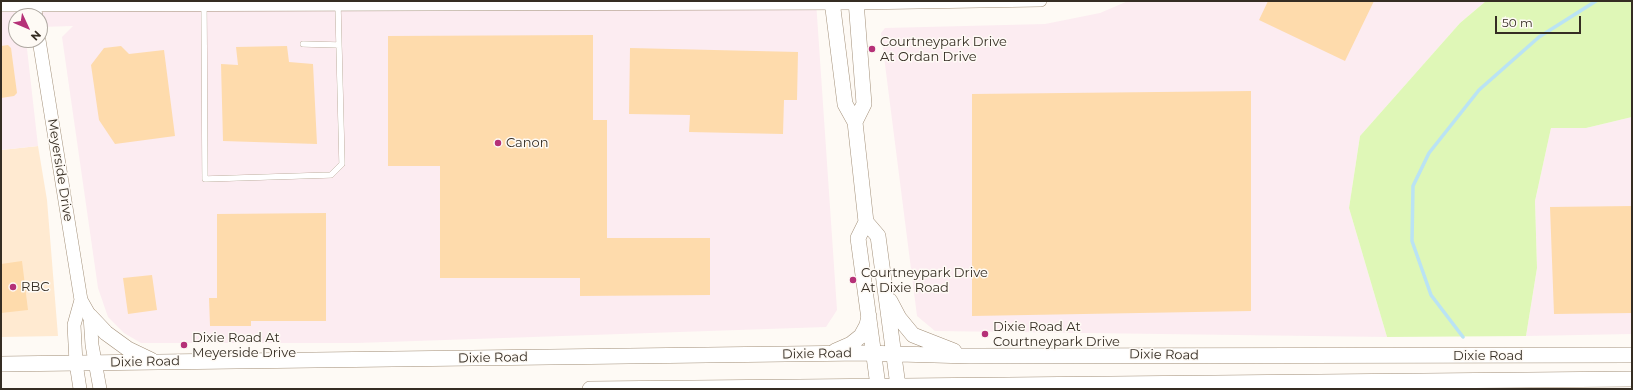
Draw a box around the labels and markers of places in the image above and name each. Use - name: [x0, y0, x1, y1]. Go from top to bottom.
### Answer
- place label: Courtneypark Drive At Ordan Drive: [880, 34, 1007, 65]
- marker: Courtneypark Drive At Ordan Drive: [867, 44, 877, 54]
- place label: Canon: [506, 135, 549, 151]
- marker: Canon: [493, 138, 503, 148]
- place label: Courtneypark Drive At Dixie Road: [861, 265, 988, 296]
- marker: Courtneypark Drive At Dixie Road: [848, 275, 858, 285]
- place label: RBC: [21, 279, 49, 295]
- marker: RBC: [8, 282, 18, 292]
- place label: Dixie Road At Courtneypark Drive: [993, 319, 1120, 350]
- marker: Dixie Road At Courtneypark Drive: [980, 329, 990, 339]
- place label: Dixie Road At Meyerside Drive: [192, 330, 296, 361]
- marker: Dixie Road At Meyerside Drive: [179, 340, 189, 350]

